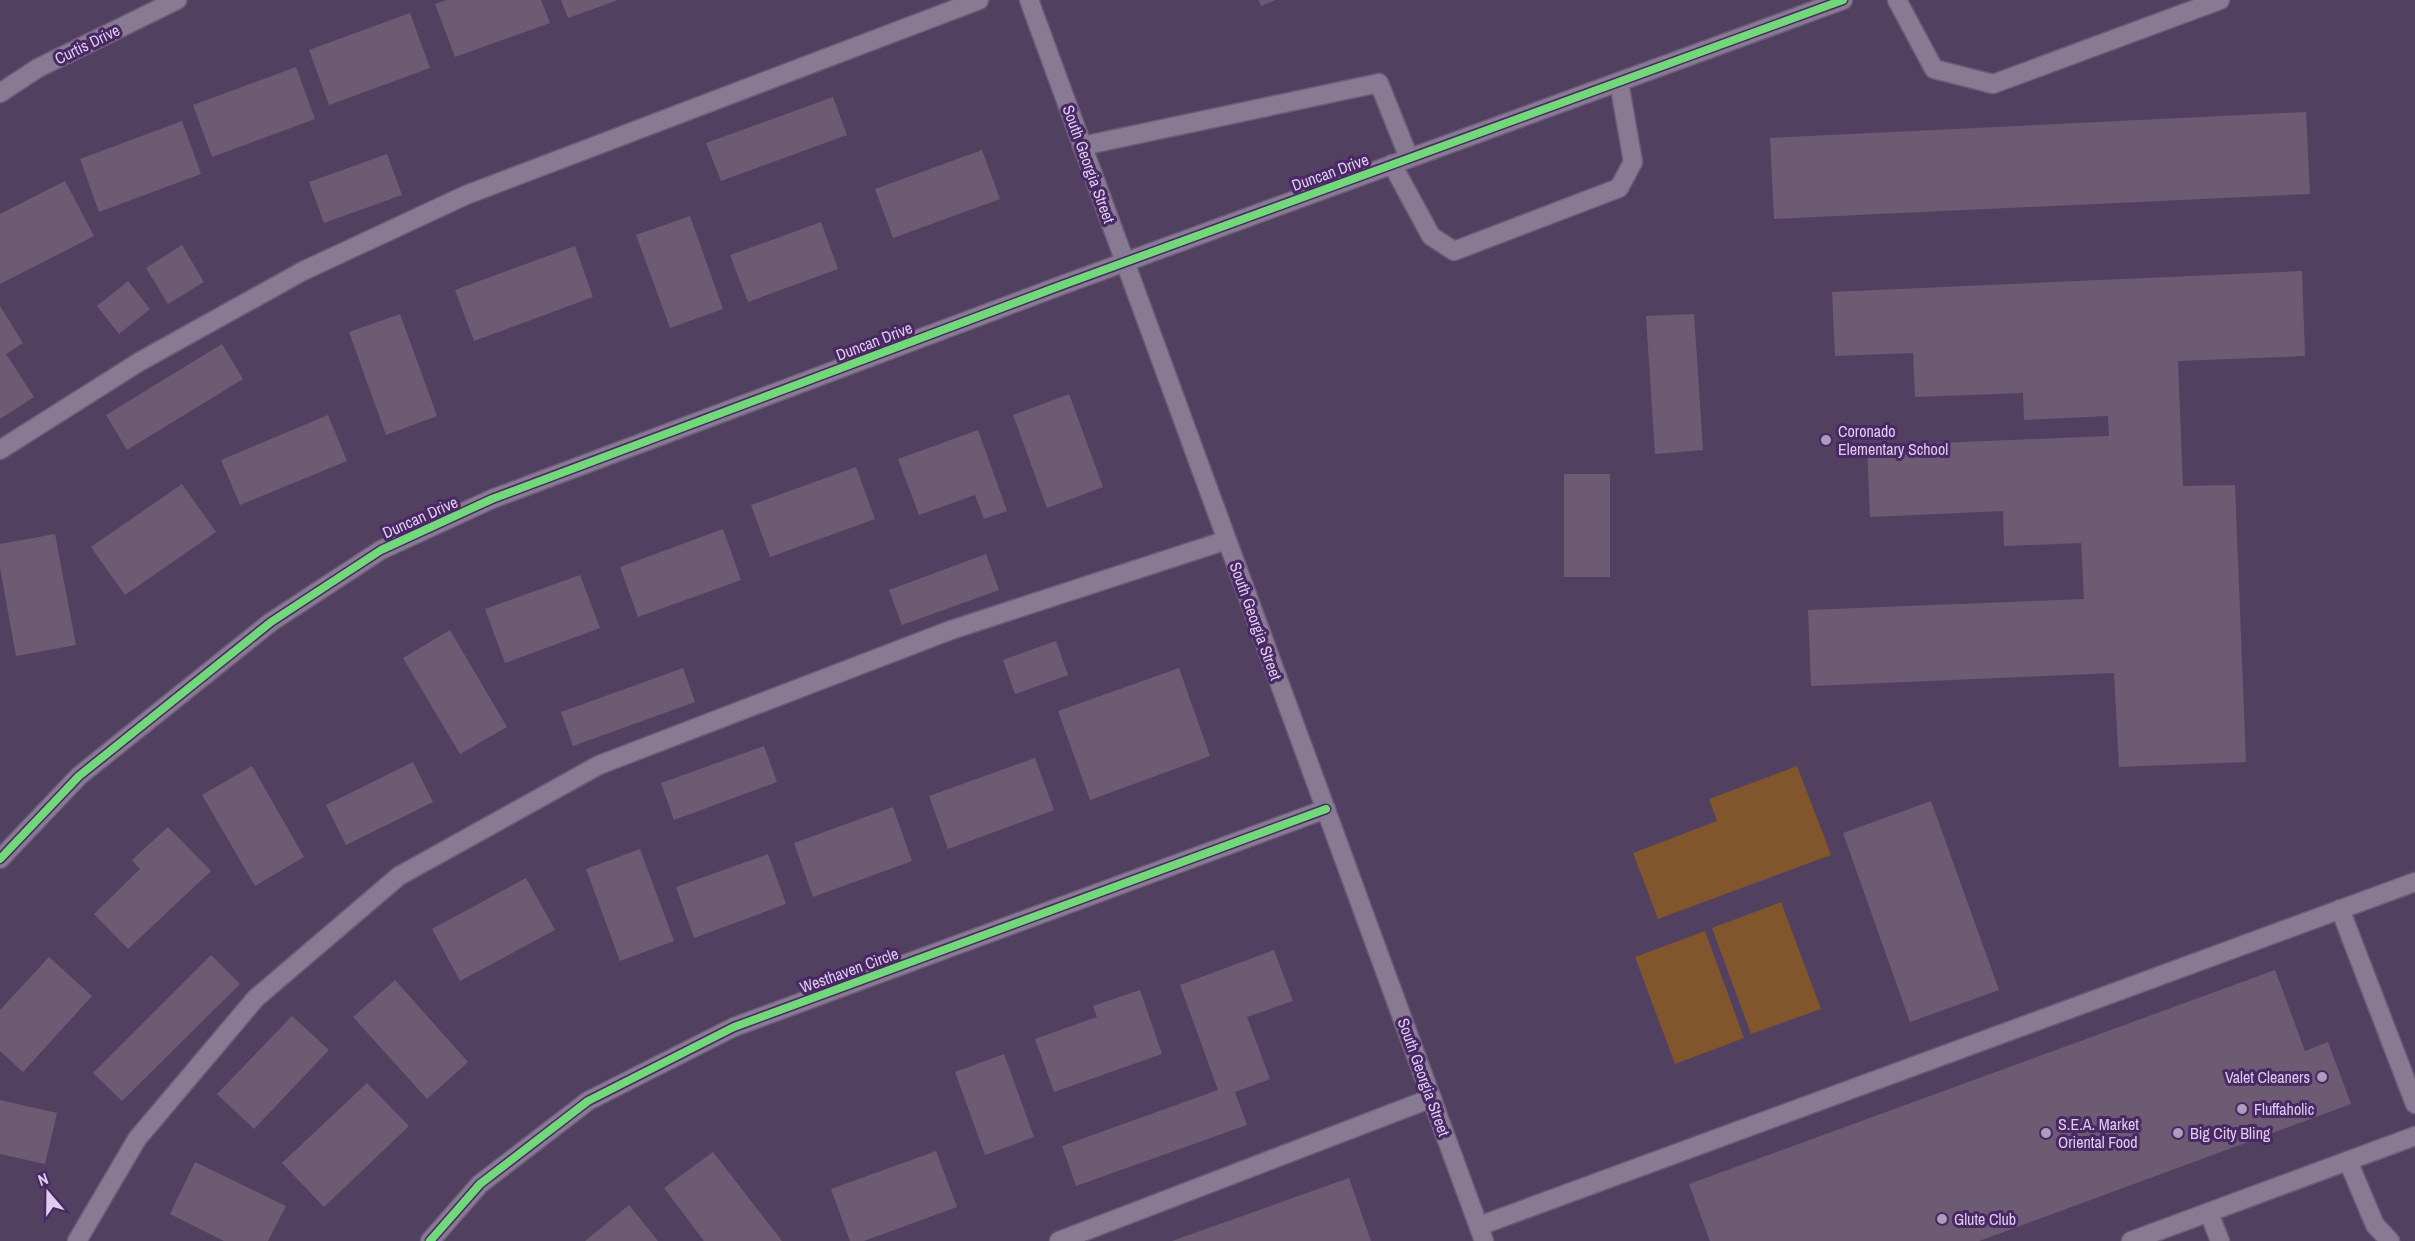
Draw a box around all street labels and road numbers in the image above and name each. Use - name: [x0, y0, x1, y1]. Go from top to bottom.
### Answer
- street label: Curtis Drive: [51, 19, 123, 69]
- street label: South Georgia Street: [1057, 102, 1121, 226]
- street label: Duncan Drive: [1289, 148, 1371, 196]
- street label: Duncan Drive: [833, 316, 915, 366]
- street label: Duncan Drive: [379, 491, 461, 543]
- street label: South Georgia Street: [1224, 559, 1288, 683]
- street label: Westhaven Circle: [797, 942, 901, 998]
- street label: South Georgia Street: [1392, 1015, 1456, 1139]

